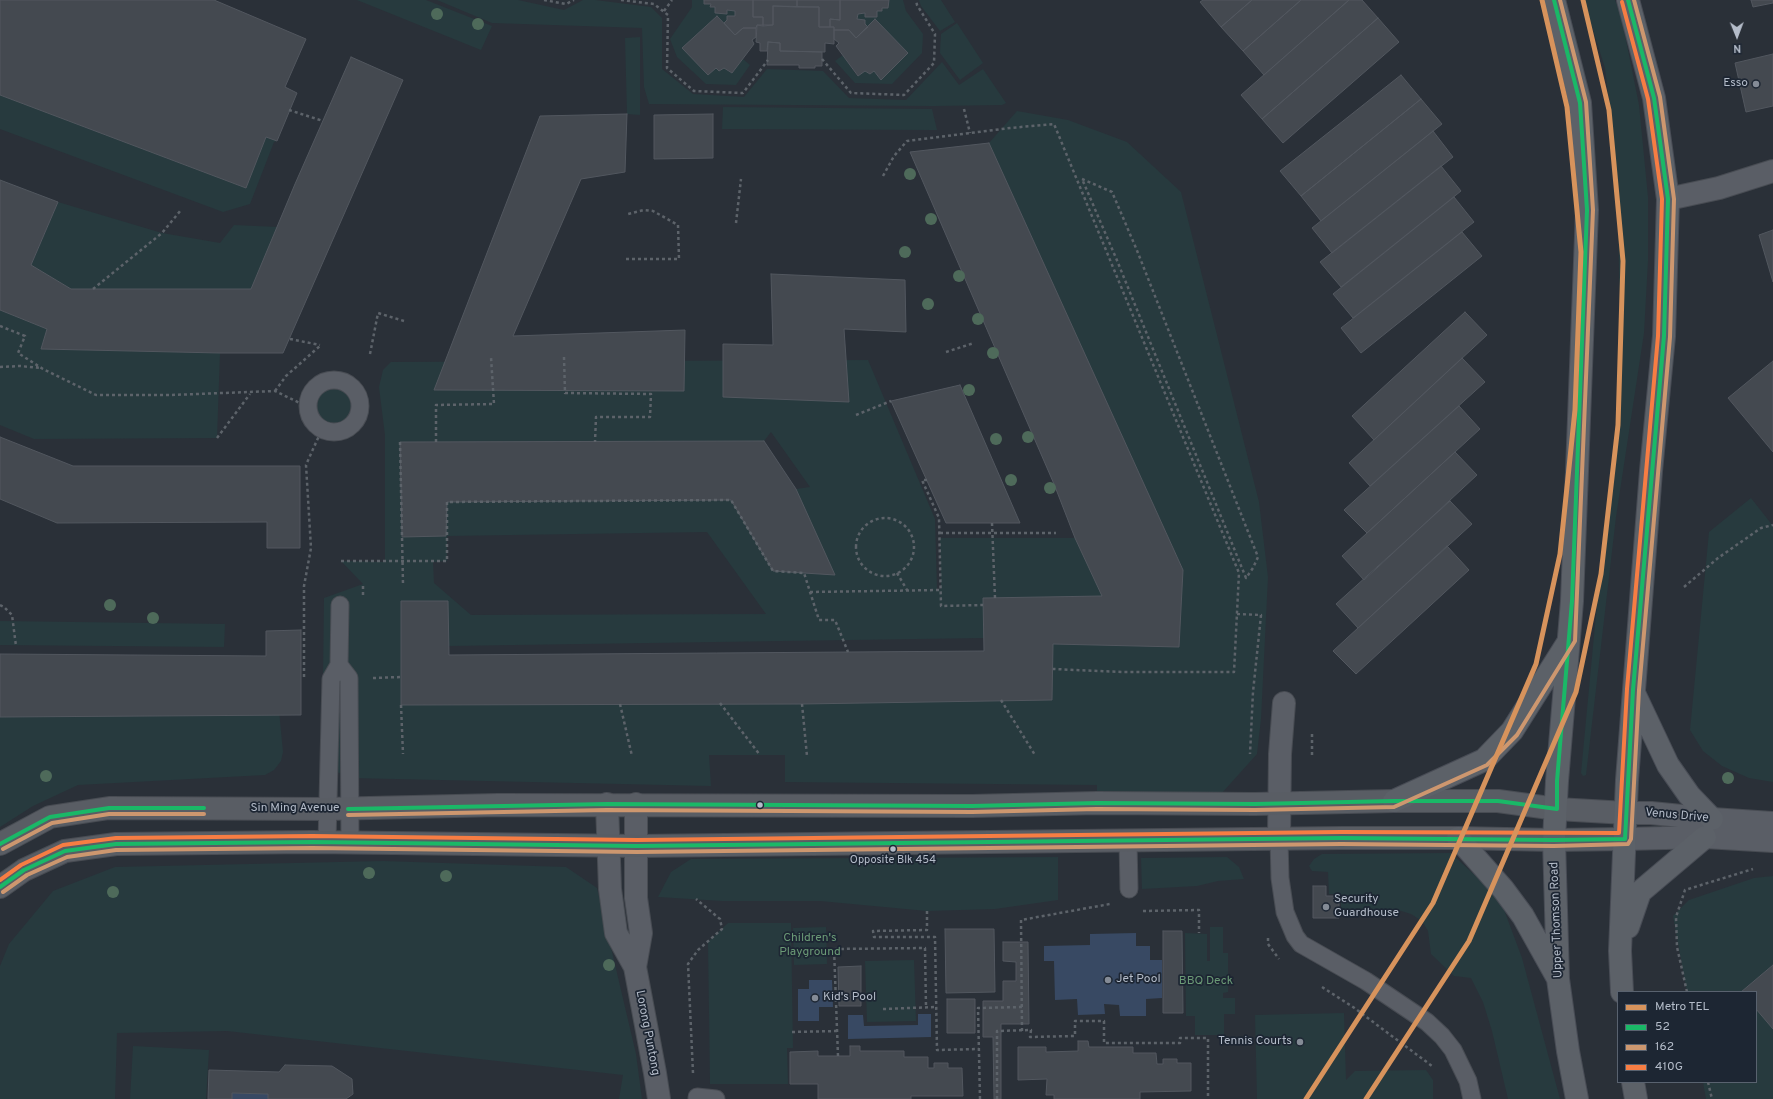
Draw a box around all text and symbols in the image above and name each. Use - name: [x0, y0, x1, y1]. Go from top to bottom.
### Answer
- north arrow: [1717, 16, 1757, 56]
- text: N: [1733, 41, 1741, 55]
- place label: Esso: [1723, 77, 1748, 91]
- marker: Esso: [1751, 79, 1761, 89]
- unlabelled marker: [755, 800, 765, 810]
- street label: Sin Ming Avenue: [250, 802, 340, 816]
- street label: Venus Drive: [1645, 806, 1709, 826]
- marker: Opposite Blk 454: [888, 844, 898, 854]
- place label: Opposite Blk 454: [850, 854, 936, 868]
- street label: Upper Thomson Road: [1548, 862, 1566, 978]
- place label: Security Guardhouse: [1334, 893, 1399, 921]
- marker: Security Guardhouse: [1321, 902, 1331, 912]
- park label: Children's Playground: [779, 932, 841, 960]
- place label: Jet Pool: [1116, 973, 1161, 987]
- marker: Jet Pool: [1103, 975, 1113, 985]
- park label: BBQ Deck: [1179, 975, 1233, 989]
- street label: Lorong Puntong: [632, 989, 662, 1077]
- place label: Kid's Pool: [823, 991, 876, 1005]
- legend: [1617, 991, 1757, 1083]
- marker: Kid's Pool: [810, 993, 820, 1003]
- text: Metro TEL: [1655, 999, 1709, 1015]
- text: 52: [1655, 1019, 1670, 1035]
- place label: Tennis Courts: [1218, 1035, 1292, 1049]
- marker: Tennis Courts: [1295, 1037, 1305, 1047]
- text: 162: [1655, 1039, 1674, 1055]
- text: 410G: [1655, 1059, 1683, 1075]

